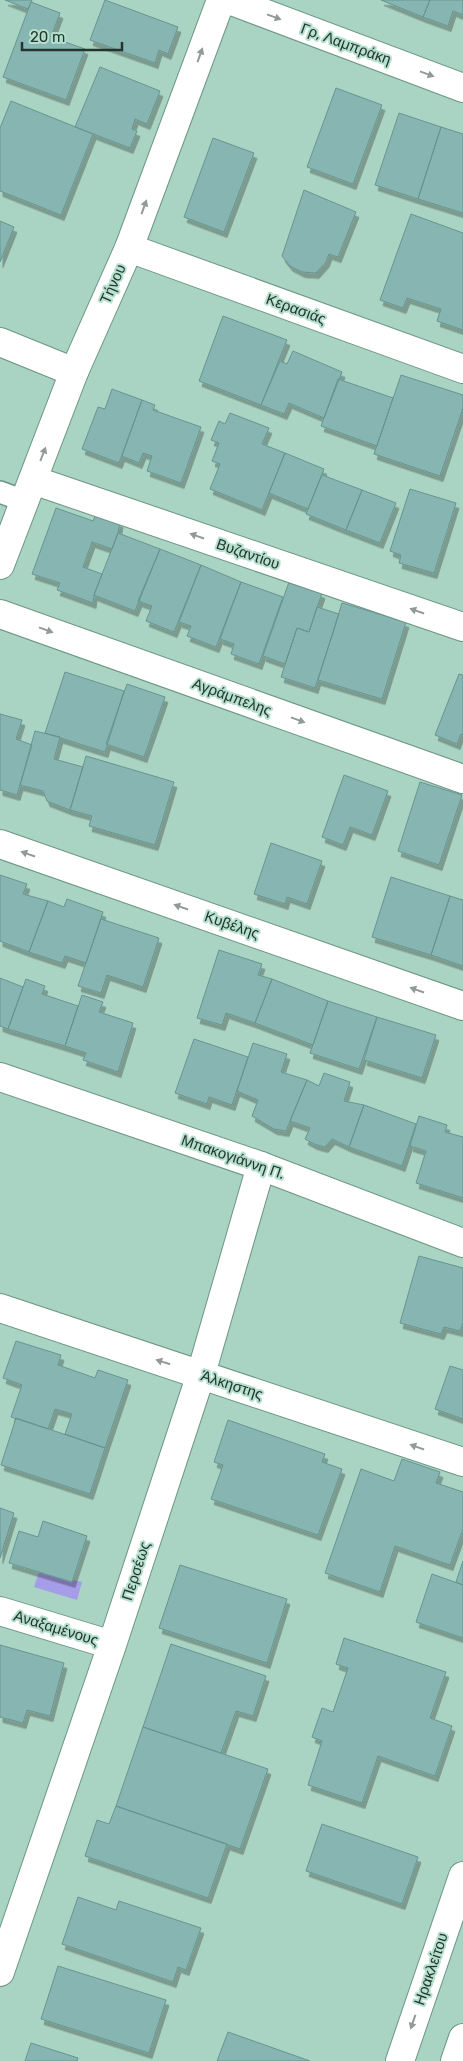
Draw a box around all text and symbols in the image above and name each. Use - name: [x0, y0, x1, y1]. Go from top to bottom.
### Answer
- one-way arrow: [267, 13, 282, 21]
- street label: Γρ, Λαμπράκη: [298, 19, 394, 69]
- scale bar: [22, 20, 122, 52]
- text: 20 m: [30, 28, 65, 46]
- one-way arrow: [197, 47, 205, 62]
- one-way arrow: [419, 71, 434, 78]
- one-way arrow: [140, 199, 148, 214]
- street label: Τήνου: [96, 261, 130, 307]
- street label: Κερασιάς: [264, 290, 328, 328]
- one-way arrow: [40, 447, 47, 462]
- one-way arrow: [189, 532, 204, 540]
- street label: Βυζαντίου: [214, 535, 282, 573]
- one-way arrow: [409, 607, 424, 615]
- one-way arrow: [39, 626, 54, 634]
- street label: Αγράμπελης: [190, 674, 274, 720]
- one-way arrow: [291, 716, 306, 724]
- one-way arrow: [20, 850, 35, 857]
- one-way arrow: [173, 903, 188, 911]
- street label: Κυβέλης: [202, 907, 262, 943]
- one-way arrow: [409, 986, 424, 994]
- street label: Μπακογιάννη Π.: [179, 1131, 287, 1183]
- one-way arrow: [155, 1358, 170, 1366]
- street label: Άλκηστης: [199, 1367, 265, 1403]
- one-way arrow: [409, 1442, 424, 1450]
- street label: Περσέως: [118, 1539, 154, 1603]
- street label: Αναξαμένους: [12, 1607, 100, 1649]
- street label: Ηρακλείτου: [410, 1930, 452, 2008]
- one-way arrow: [409, 2015, 417, 2030]

